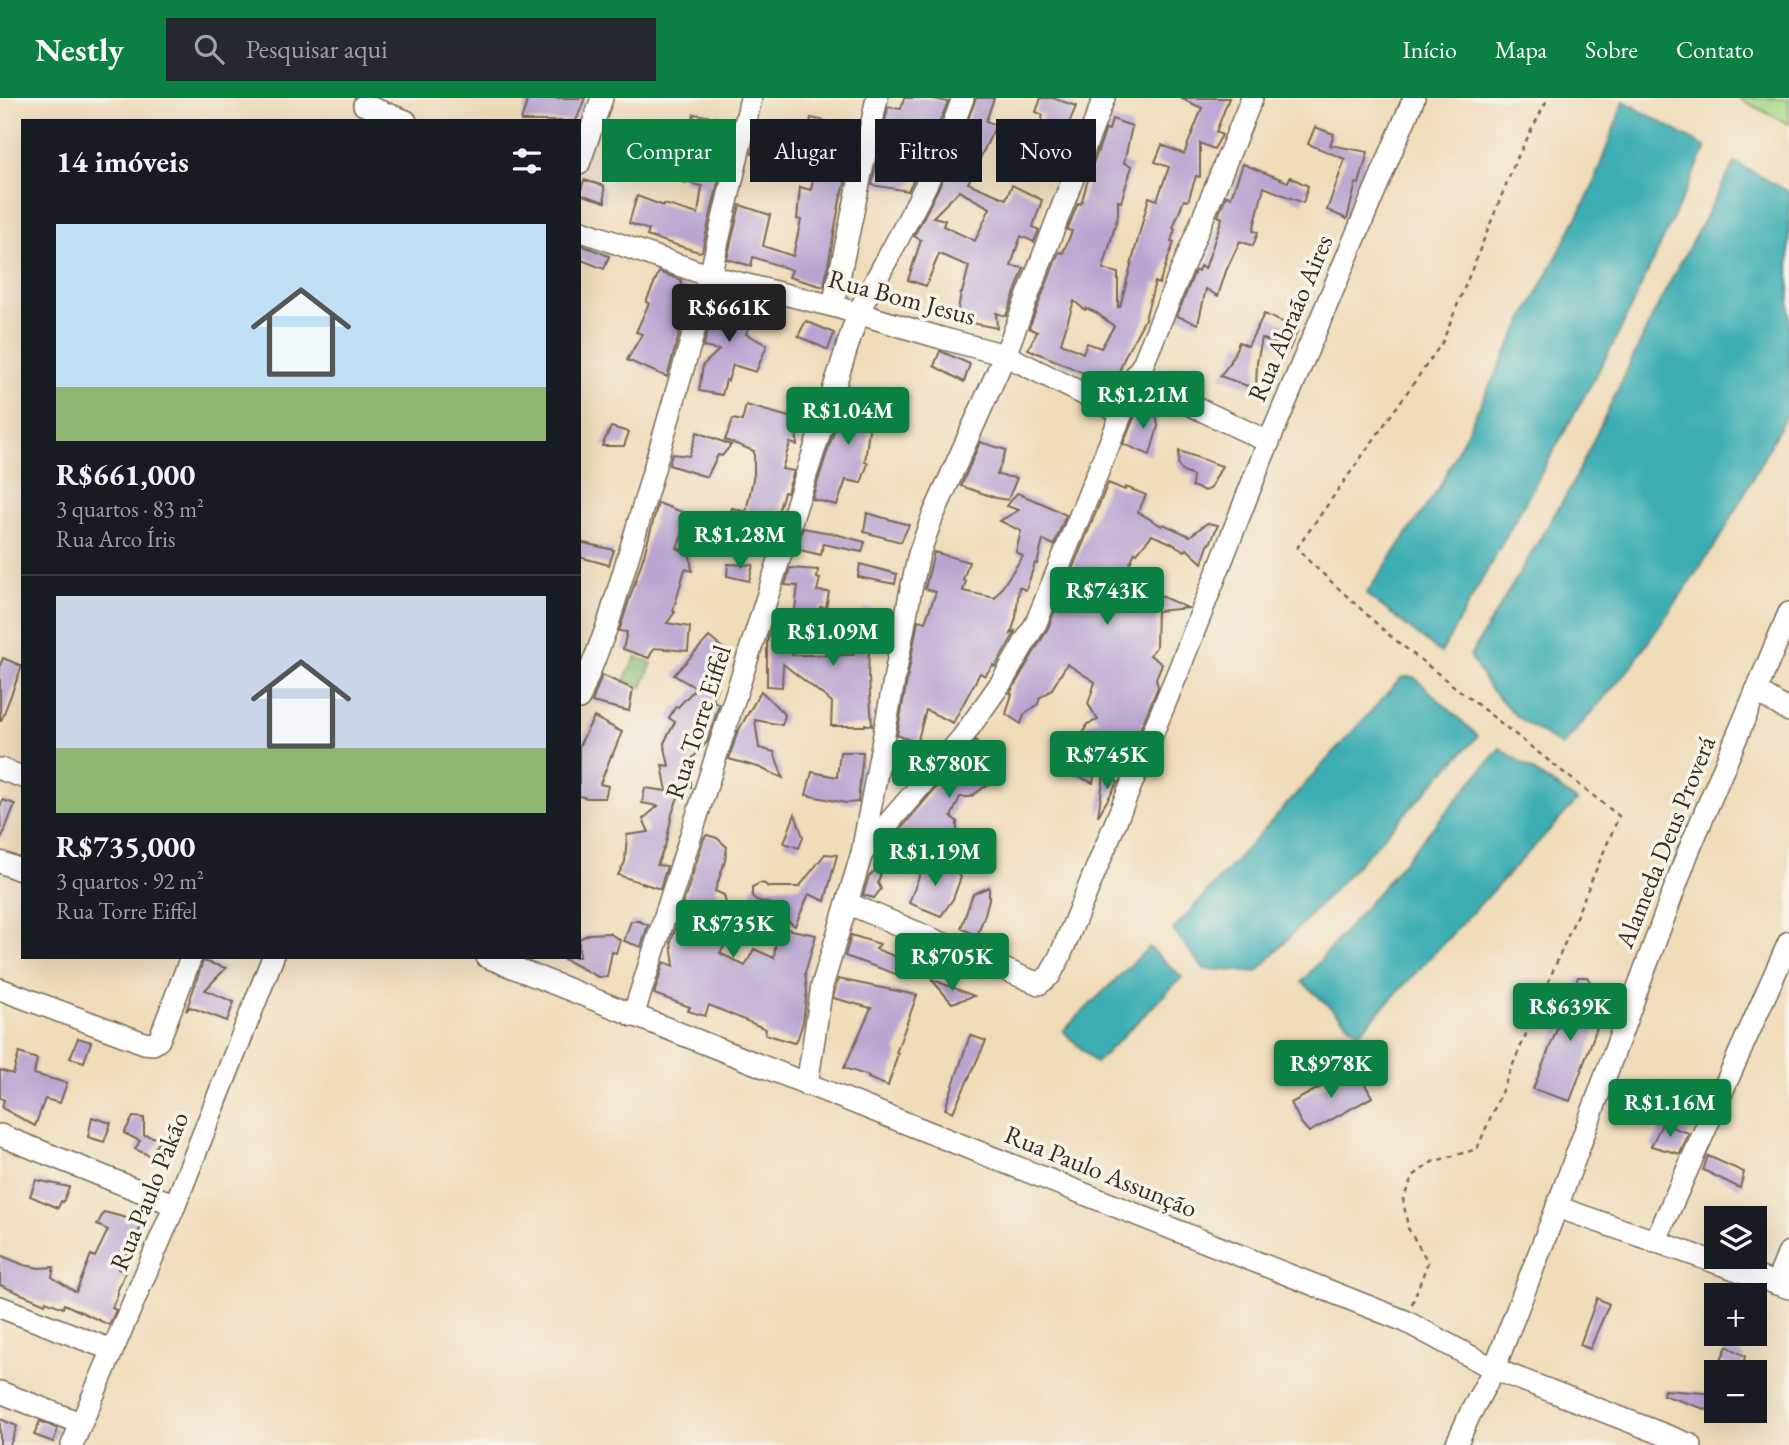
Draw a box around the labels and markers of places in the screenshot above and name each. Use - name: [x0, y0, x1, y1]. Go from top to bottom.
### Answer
- pin: R$661K: [672, 285, 786, 344]
- pin: R$1.21M: [1078, 372, 1208, 431]
- pin: R$1.04M: [783, 388, 913, 447]
- pin: R$1.28M: [675, 512, 805, 571]
- pin: R$743K: [1050, 568, 1164, 627]
- pin: R$1.09M: [768, 608, 898, 668]
- pin: R$745K: [1050, 732, 1164, 791]
- pin: R$780K: [892, 740, 1006, 800]
- pin: R$1.19M: [870, 828, 1000, 888]
- pin: R$735K: [676, 900, 790, 960]
- pin: R$705K: [895, 934, 1009, 993]
- pin: R$639K: [1513, 984, 1627, 1043]
- pin: R$978K: [1274, 1040, 1388, 1100]
- pin: R$1.16M: [1605, 1080, 1735, 1139]

